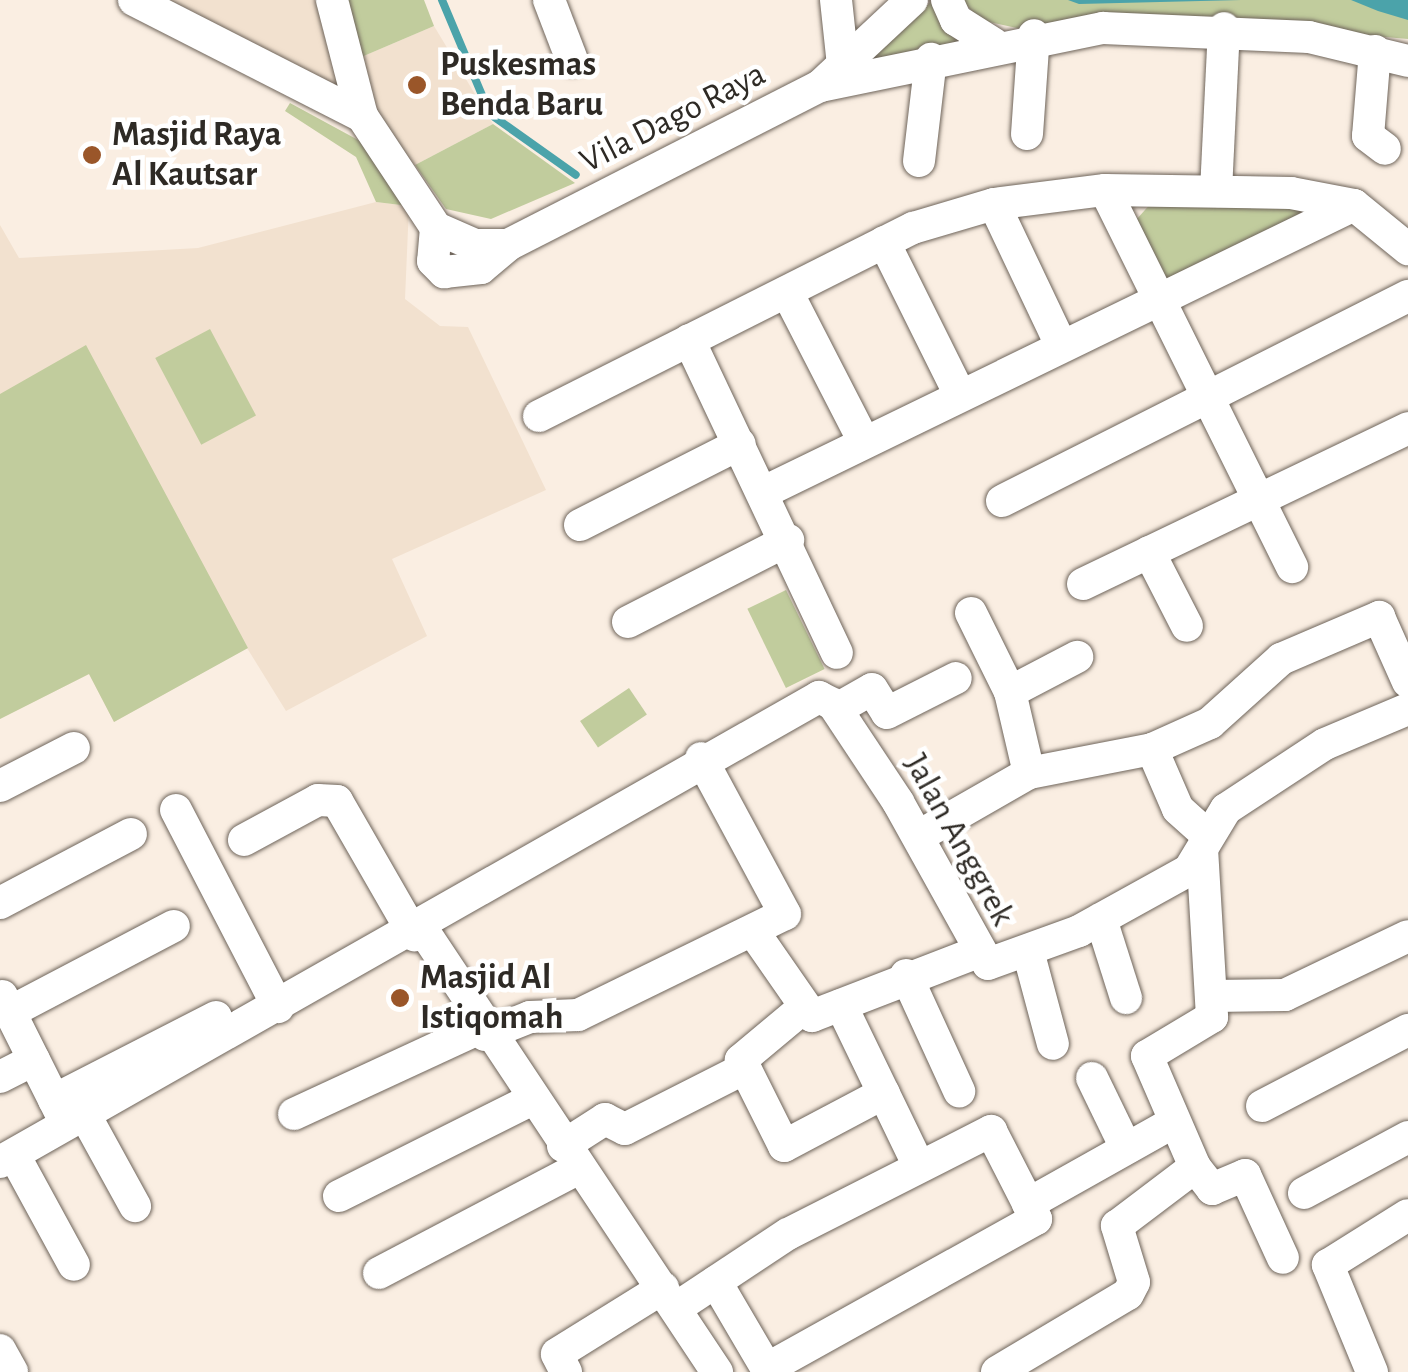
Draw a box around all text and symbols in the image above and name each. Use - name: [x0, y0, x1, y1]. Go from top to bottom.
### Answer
- place label: Puskesmas Benda Baru: [440, 44, 603, 126]
- street label: Vila Dago Raya: [573, 53, 773, 183]
- marker: Puskesmas Benda Baru: [404, 72, 430, 98]
- place label: Masjid Raya Al Kautsar: [112, 114, 282, 196]
- marker: Masjid Raya Al Kautsar: [81, 144, 103, 166]
- street label: Jalan Anggrek: [895, 747, 1023, 933]
- place label: Masjid Al Istiqomah: [420, 957, 563, 1039]
- marker: Masjid Al Istiqomah: [389, 987, 411, 1009]

